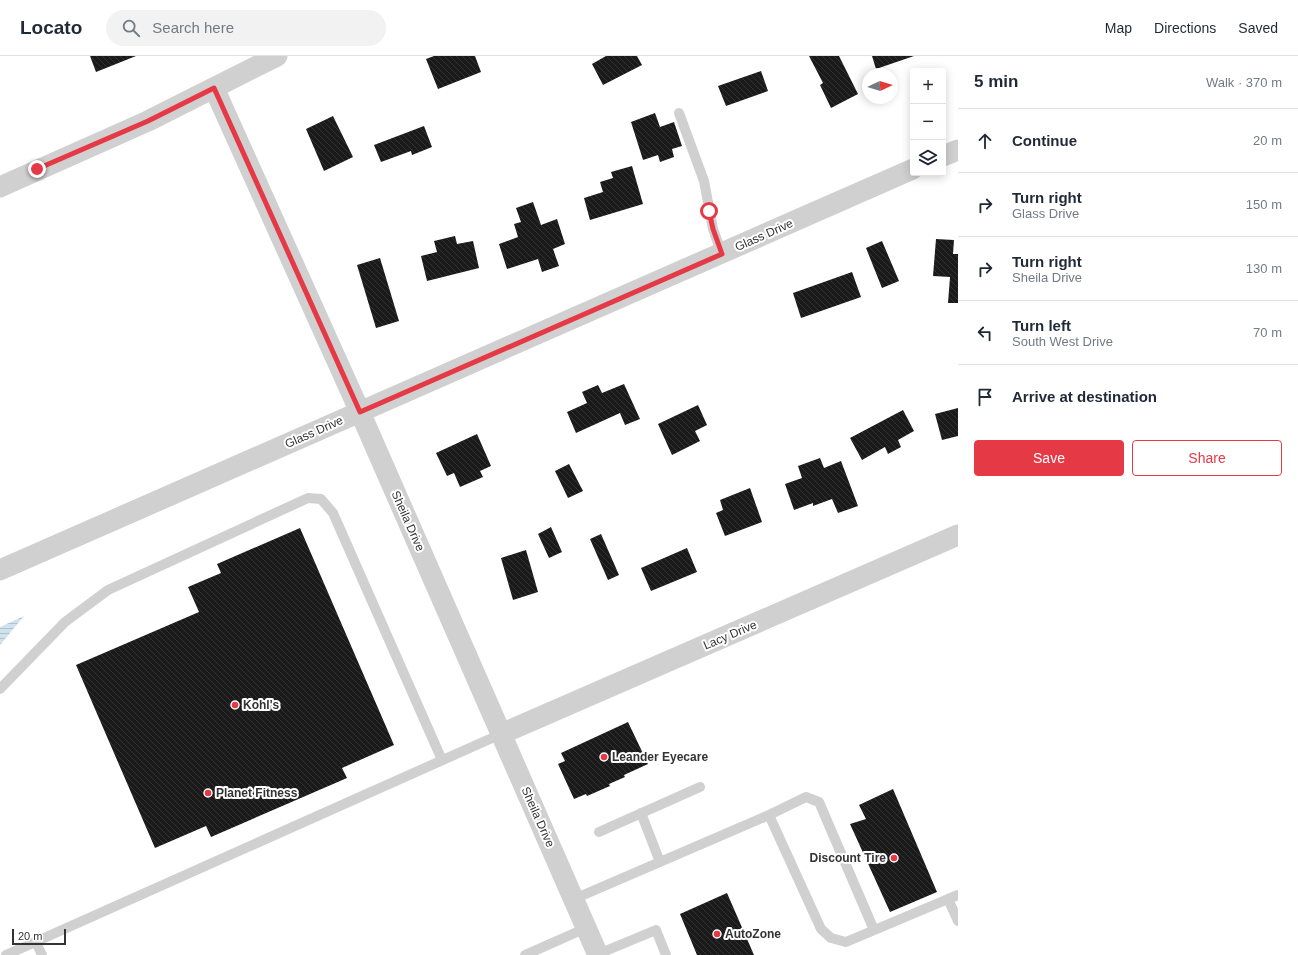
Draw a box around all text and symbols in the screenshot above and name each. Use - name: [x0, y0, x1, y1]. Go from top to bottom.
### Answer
- search box: [106, 10, 386, 46]
- text: Locato: [20, 17, 82, 38]
- icon: search: [120, 17, 142, 39]
- text: Search here: [152, 19, 234, 36]
- text: Map: [1105, 20, 1132, 36]
- text: Directions: [1154, 20, 1216, 36]
- text: Saved: [1238, 20, 1278, 36]
- north arrow: [862, 68, 898, 104]
- map controls: [910, 68, 946, 176]
- button: +: [910, 68, 946, 104]
- text: 5 min: [974, 72, 1018, 91]
- text: Walk · 370 m: [1206, 75, 1282, 90]
- button: −: [910, 104, 946, 140]
- icon: ahead: [974, 130, 996, 152]
- text: Continue: [1012, 132, 1077, 149]
- text: 20 m: [1253, 133, 1282, 148]
- button: layers: [910, 140, 946, 176]
- route end: [28, 160, 46, 178]
- text: Turn right: [1012, 189, 1082, 206]
- icon: right: [974, 194, 996, 216]
- text: 150 m: [1246, 197, 1282, 212]
- route start: [700, 202, 718, 220]
- text: Glass Drive: [1012, 206, 1079, 221]
- street label: Glass Drive: [733, 216, 795, 254]
- text: Turn right: [1012, 253, 1082, 270]
- icon: right: [974, 258, 996, 280]
- text: 130 m: [1246, 261, 1282, 276]
- text: Sheila Drive: [1012, 270, 1082, 285]
- text: Turn left: [1012, 317, 1071, 334]
- icon: left: [974, 322, 996, 344]
- text: 70 m: [1253, 325, 1282, 340]
- text: South West Drive: [1012, 334, 1113, 349]
- icon: arrive: [974, 386, 996, 408]
- text: Arrive at destination: [1012, 388, 1157, 405]
- street label: Glass Drive: [283, 413, 345, 451]
- button: Save: [974, 440, 1124, 476]
- button: Share: [1132, 440, 1282, 476]
- street label: Sheila Drive: [388, 489, 428, 554]
- street label: Lacy Drive: [701, 617, 759, 653]
- place label: Kohl's: [243, 698, 280, 712]
- marker: Kohl's: [230, 700, 240, 710]
- place label: Leander Eyecare: [612, 750, 708, 764]
- marker: Leander Eyecare: [599, 752, 609, 762]
- street label: Sheila Drive: [518, 785, 558, 850]
- place label: Planet Fitness: [216, 786, 298, 800]
- marker: Planet Fitness: [203, 788, 213, 798]
- place label: Discount Tire: [810, 851, 886, 865]
- marker: Discount Tire: [889, 853, 899, 863]
- scale bar: [12, 927, 66, 946]
- place label: AutoZone: [725, 927, 781, 941]
- marker: AutoZone: [712, 929, 722, 939]
- text: 20 m: [18, 930, 42, 942]

